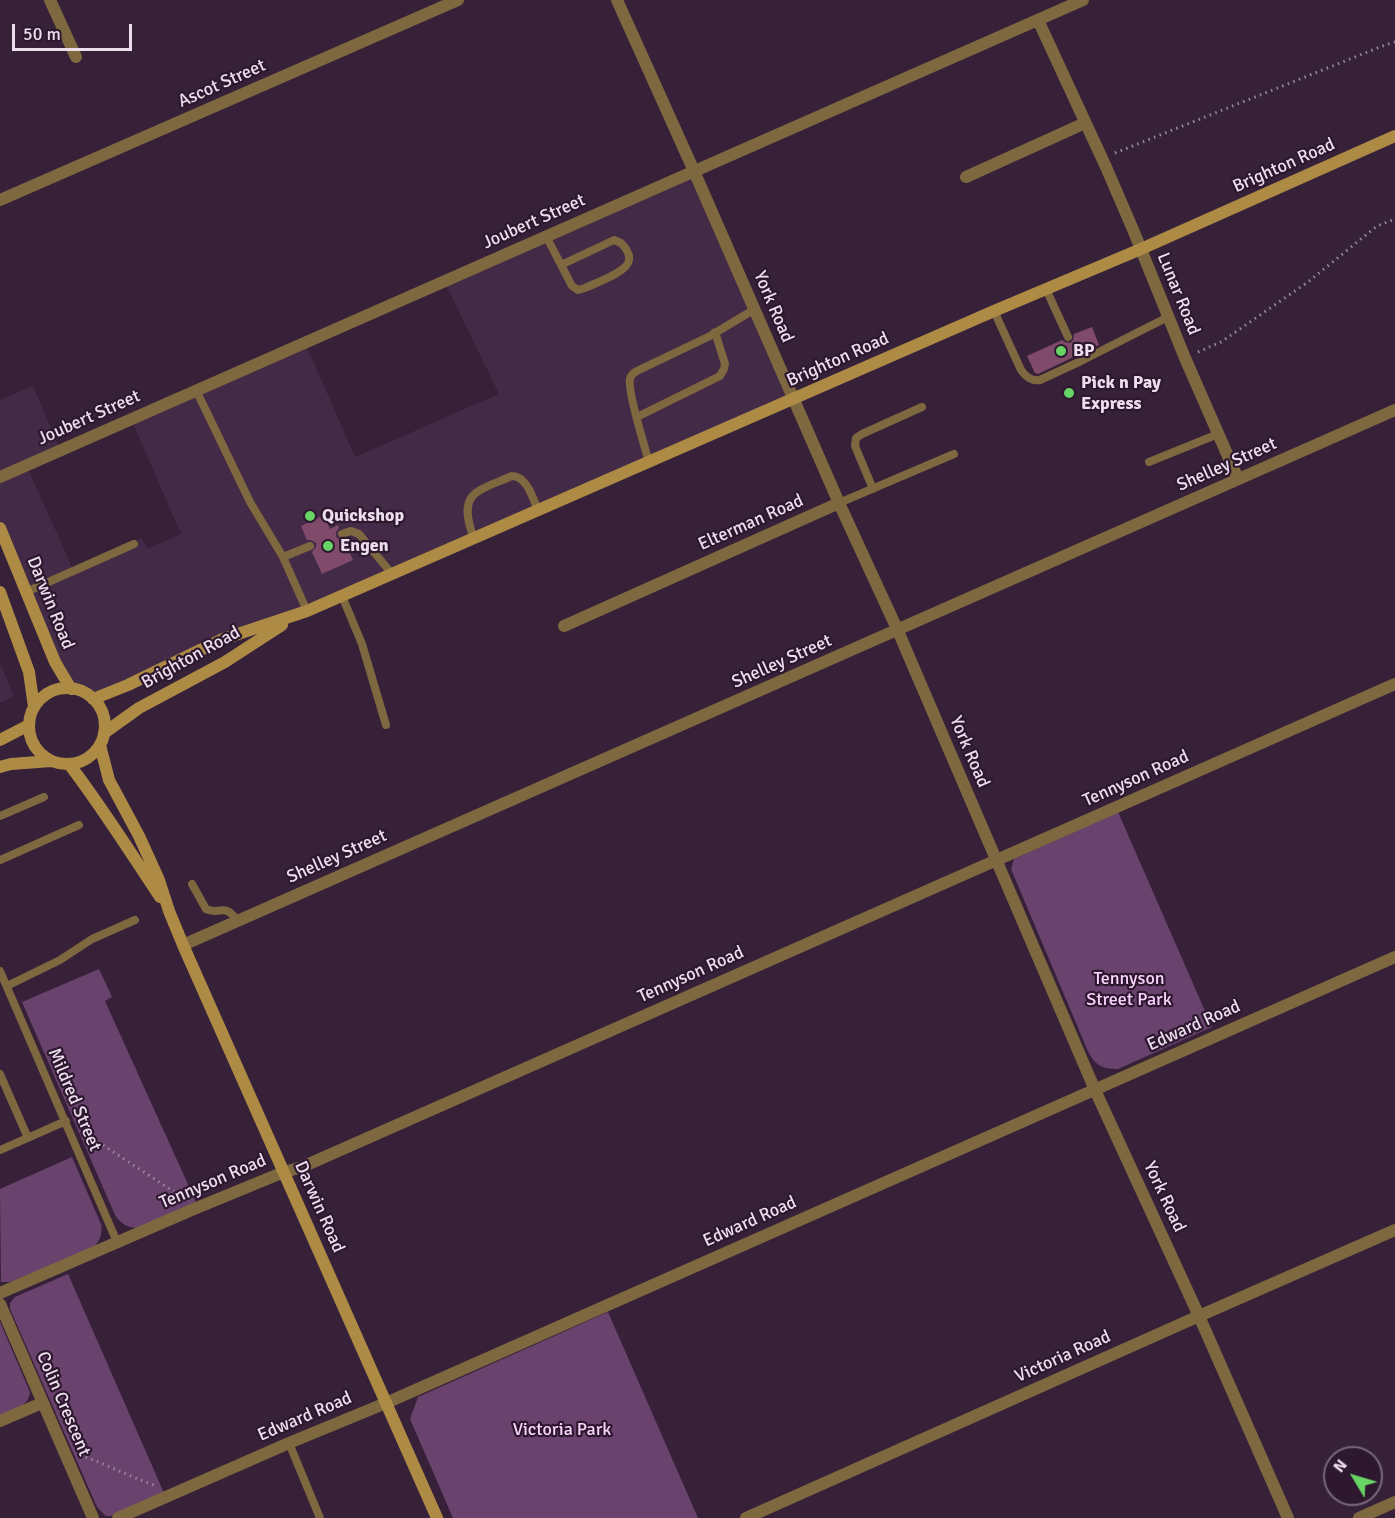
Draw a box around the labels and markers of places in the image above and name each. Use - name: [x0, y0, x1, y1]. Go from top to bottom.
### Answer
- place label: BP: [1073, 340, 1095, 362]
- marker: BP: [1054, 344, 1068, 358]
- place label: Pick n Pay Express: [1081, 372, 1161, 415]
- marker: Pick n Pay Express: [1062, 386, 1076, 400]
- place label: Quickshop: [322, 505, 404, 527]
- marker: Quickshop: [303, 509, 317, 523]
- place label: Engen: [340, 535, 389, 557]
- marker: Engen: [321, 539, 335, 553]

